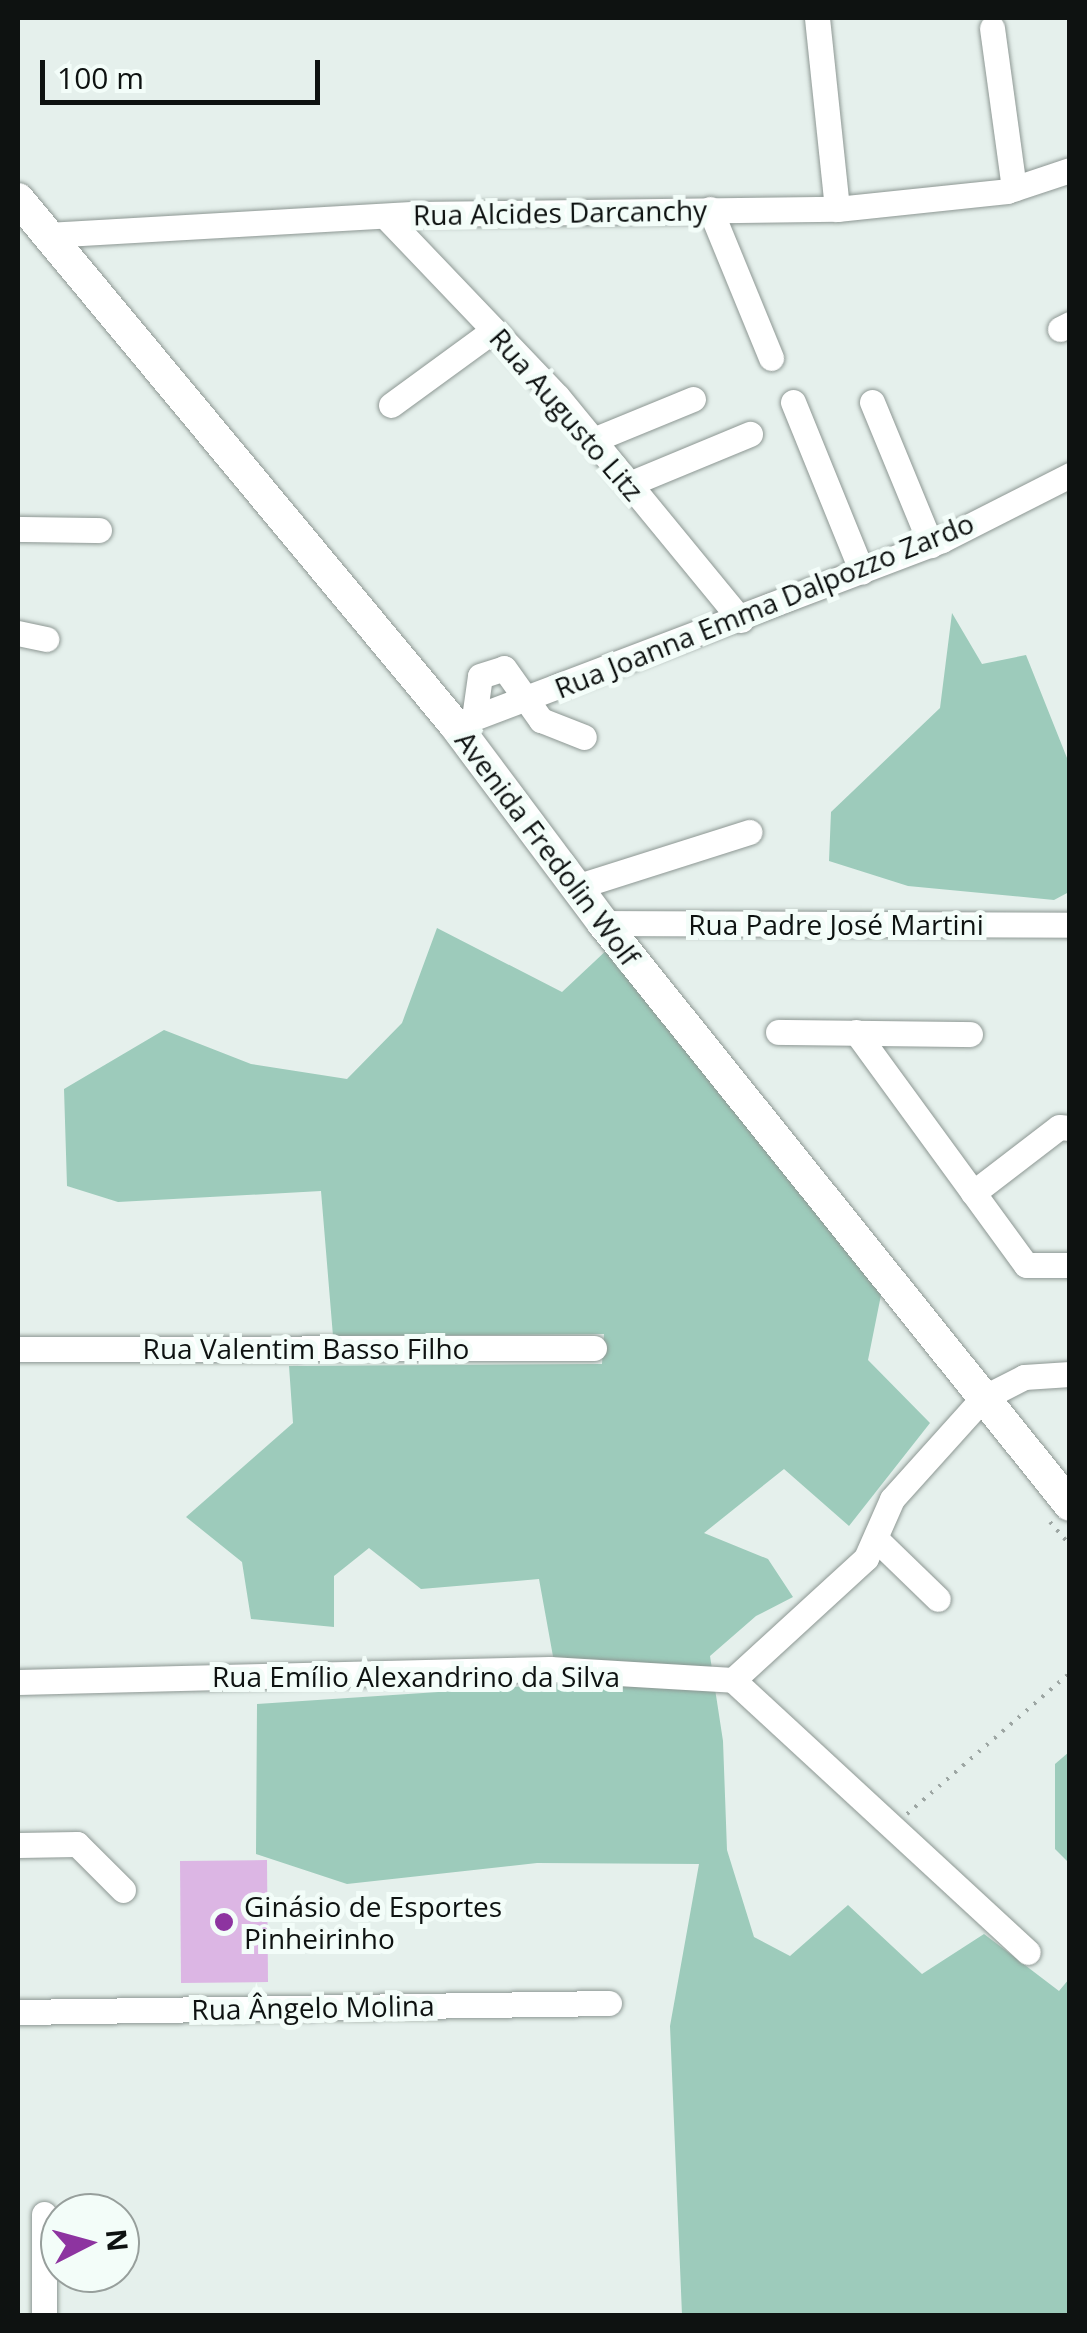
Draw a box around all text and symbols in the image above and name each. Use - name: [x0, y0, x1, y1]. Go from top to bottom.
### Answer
- scale bar: [45, 40, 325, 102]
- text: 100 m: [57, 57, 144, 98]
- street label: Rua Alcides Darcanchy: [413, 193, 707, 231]
- street label: Rua Augusto Litz: [483, 321, 651, 507]
- street label: Rua Joanna Emma Dalpozzo Zardo: [550, 505, 978, 705]
- street label: Avenida Fredolin Wolf: [449, 724, 647, 972]
- street label: Rua Padre José Martini: [688, 907, 984, 941]
- street label: Rua Valentim Basso Filho: [143, 1331, 469, 1365]
- street label: Rua Emílio Alexandrino da Silva: [212, 1659, 620, 1693]
- place label: Ginásio de Esportes Pinheirinho: [244, 1889, 502, 1955]
- marker: Ginásio de Esportes Pinheirinho: [213, 1911, 235, 1933]
- street label: Rua Ângelo Molina: [191, 1988, 435, 2026]
- north arrow: [40, 2193, 140, 2293]
- text: N: [98, 2227, 138, 2253]

